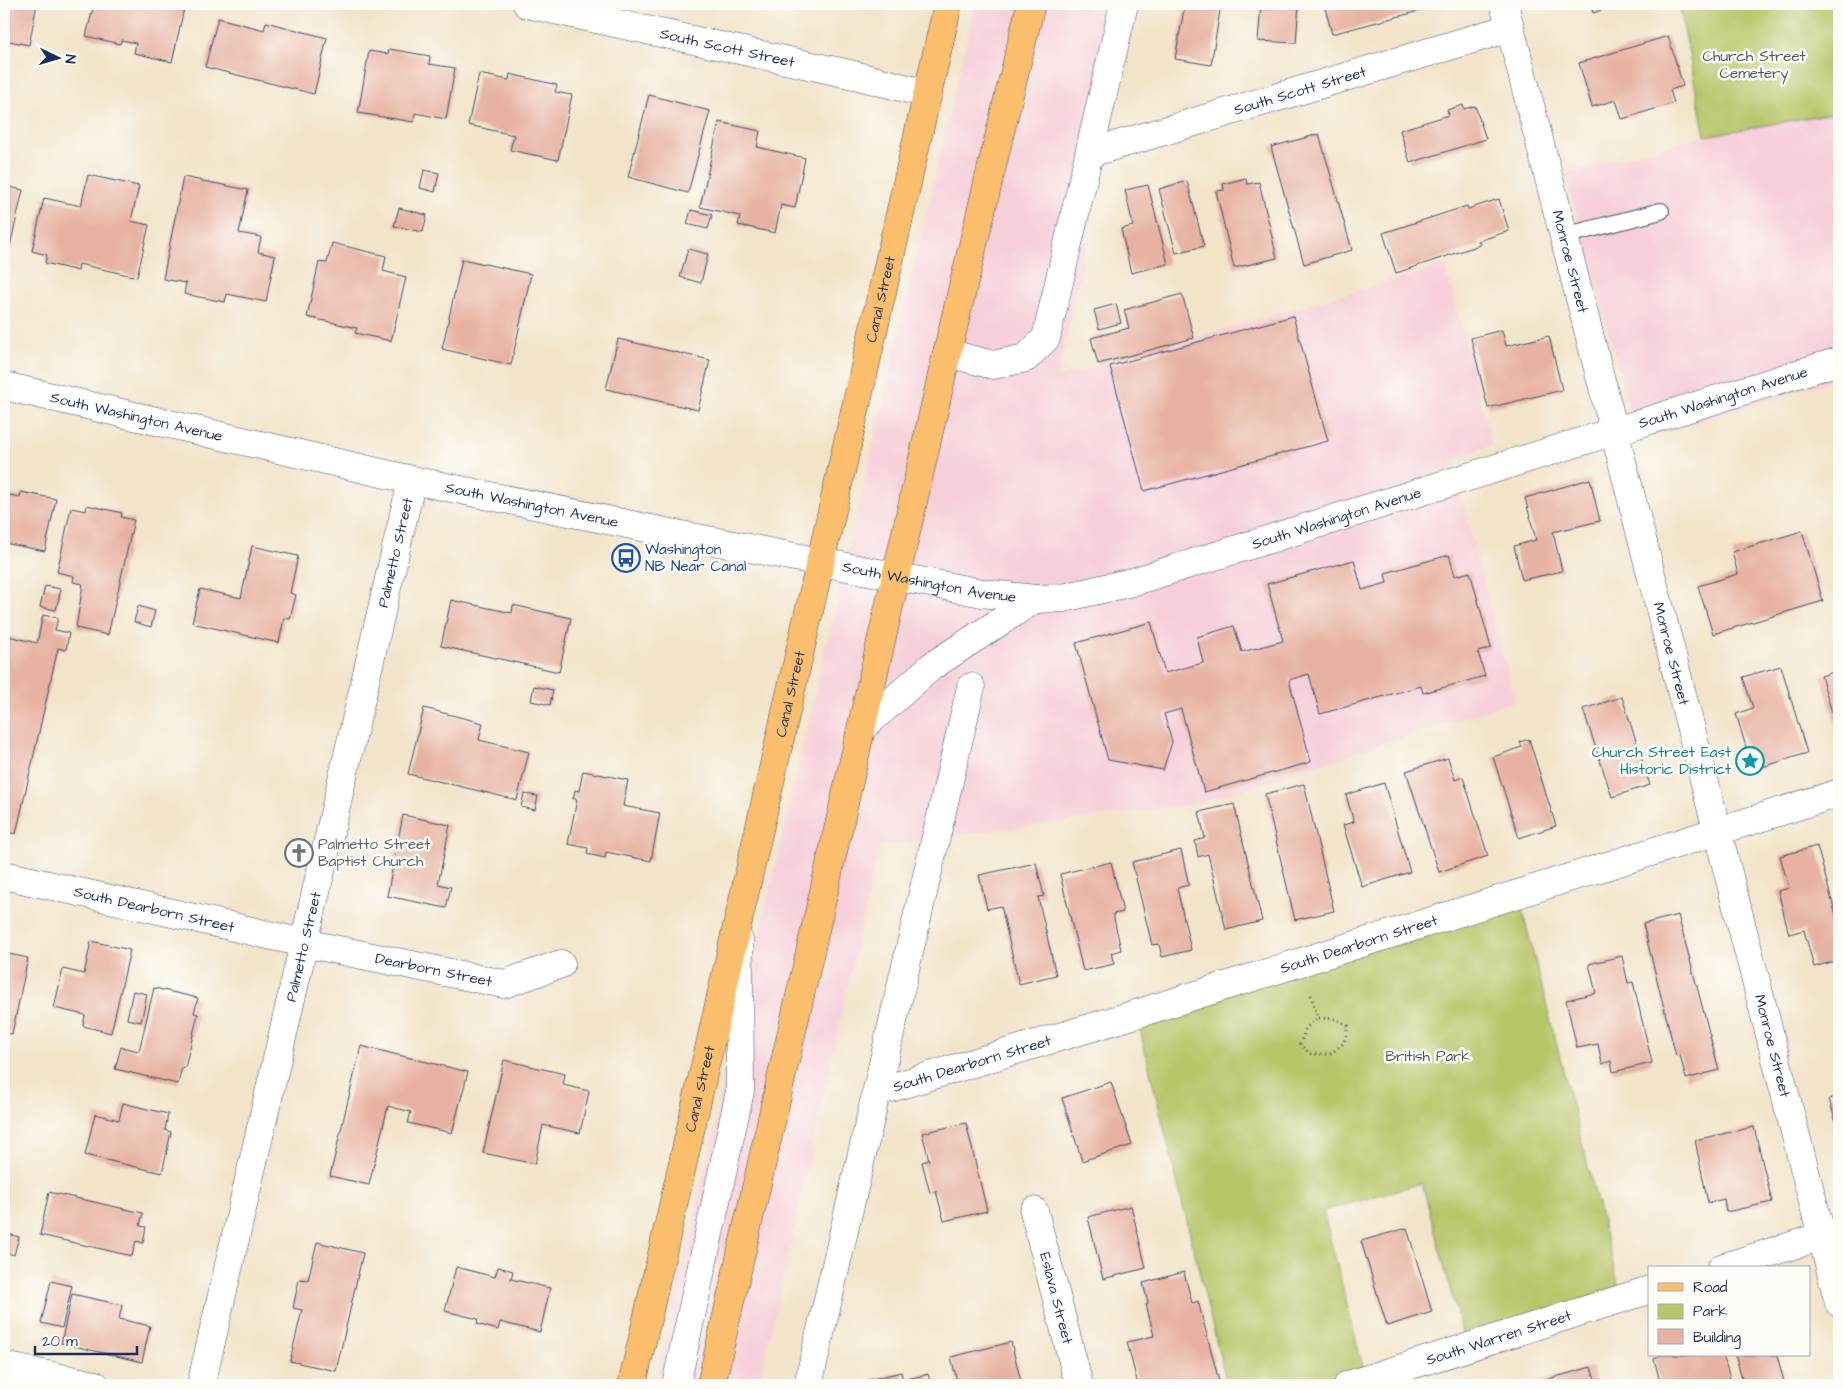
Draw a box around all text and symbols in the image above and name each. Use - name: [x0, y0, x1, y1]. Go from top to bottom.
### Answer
- street label: South Scott Street: [658, 23, 797, 72]
- north arrow: [32, 32, 82, 82]
- park label: Church Street Cemetery: [1702, 46, 1806, 85]
- text: N: [60, 54, 80, 65]
- street label: South Scott Street: [1231, 61, 1369, 120]
- street label: Monroe Street: [1547, 208, 1594, 315]
- street label: Canal Street: [860, 254, 901, 344]
- street label: South Washington Avenue: [1636, 361, 1810, 434]
- street label: South Washington Avenue: [48, 387, 225, 447]
- street label: South Washington Avenue: [443, 477, 620, 532]
- street label: South Washington Avenue: [1249, 482, 1424, 554]
- street label: Palmetto Street: [372, 495, 418, 609]
- place label: Washington NB Near Canal: [645, 539, 746, 577]
- bus stop icon: Washington NB Near Canal: [611, 543, 641, 573]
- street label: South Washington Avenue: [841, 556, 1017, 607]
- street label: Monroe Street: [1648, 600, 1695, 707]
- street label: Canal Street: [770, 649, 810, 739]
- place label: Church Street East Historic District: [1592, 742, 1731, 780]
- place icon: Church Street East Historic District: [1735, 746, 1765, 776]
- place label: Palmetto Street Baptist Church: [318, 834, 430, 872]
- church icon: Palmetto Street Baptist Church: [284, 838, 314, 868]
- street label: South Dearborn Street: [72, 881, 236, 937]
- street label: Palmetto Street: [280, 890, 326, 1004]
- street label: South Dearborn Street: [1277, 909, 1440, 979]
- street label: Dearborn Street: [373, 947, 494, 992]
- street label: Monroe Street: [1749, 992, 1796, 1100]
- street label: South Dearborn Street: [890, 1030, 1053, 1097]
- street label: Canal Street: [680, 1043, 720, 1134]
- park label: British Park: [1385, 1046, 1471, 1067]
- street label: Eslava Street: [1035, 1250, 1078, 1346]
- legend: [1648, 1266, 1810, 1356]
- text: Road: [1693, 1277, 1728, 1298]
- text: Park: [1693, 1301, 1728, 1322]
- street label: South Warren Street: [1423, 1305, 1574, 1370]
- scale bar: [35, 1324, 138, 1356]
- text: Building: [1693, 1327, 1741, 1349]
- text: 20 m: [42, 1331, 78, 1352]

